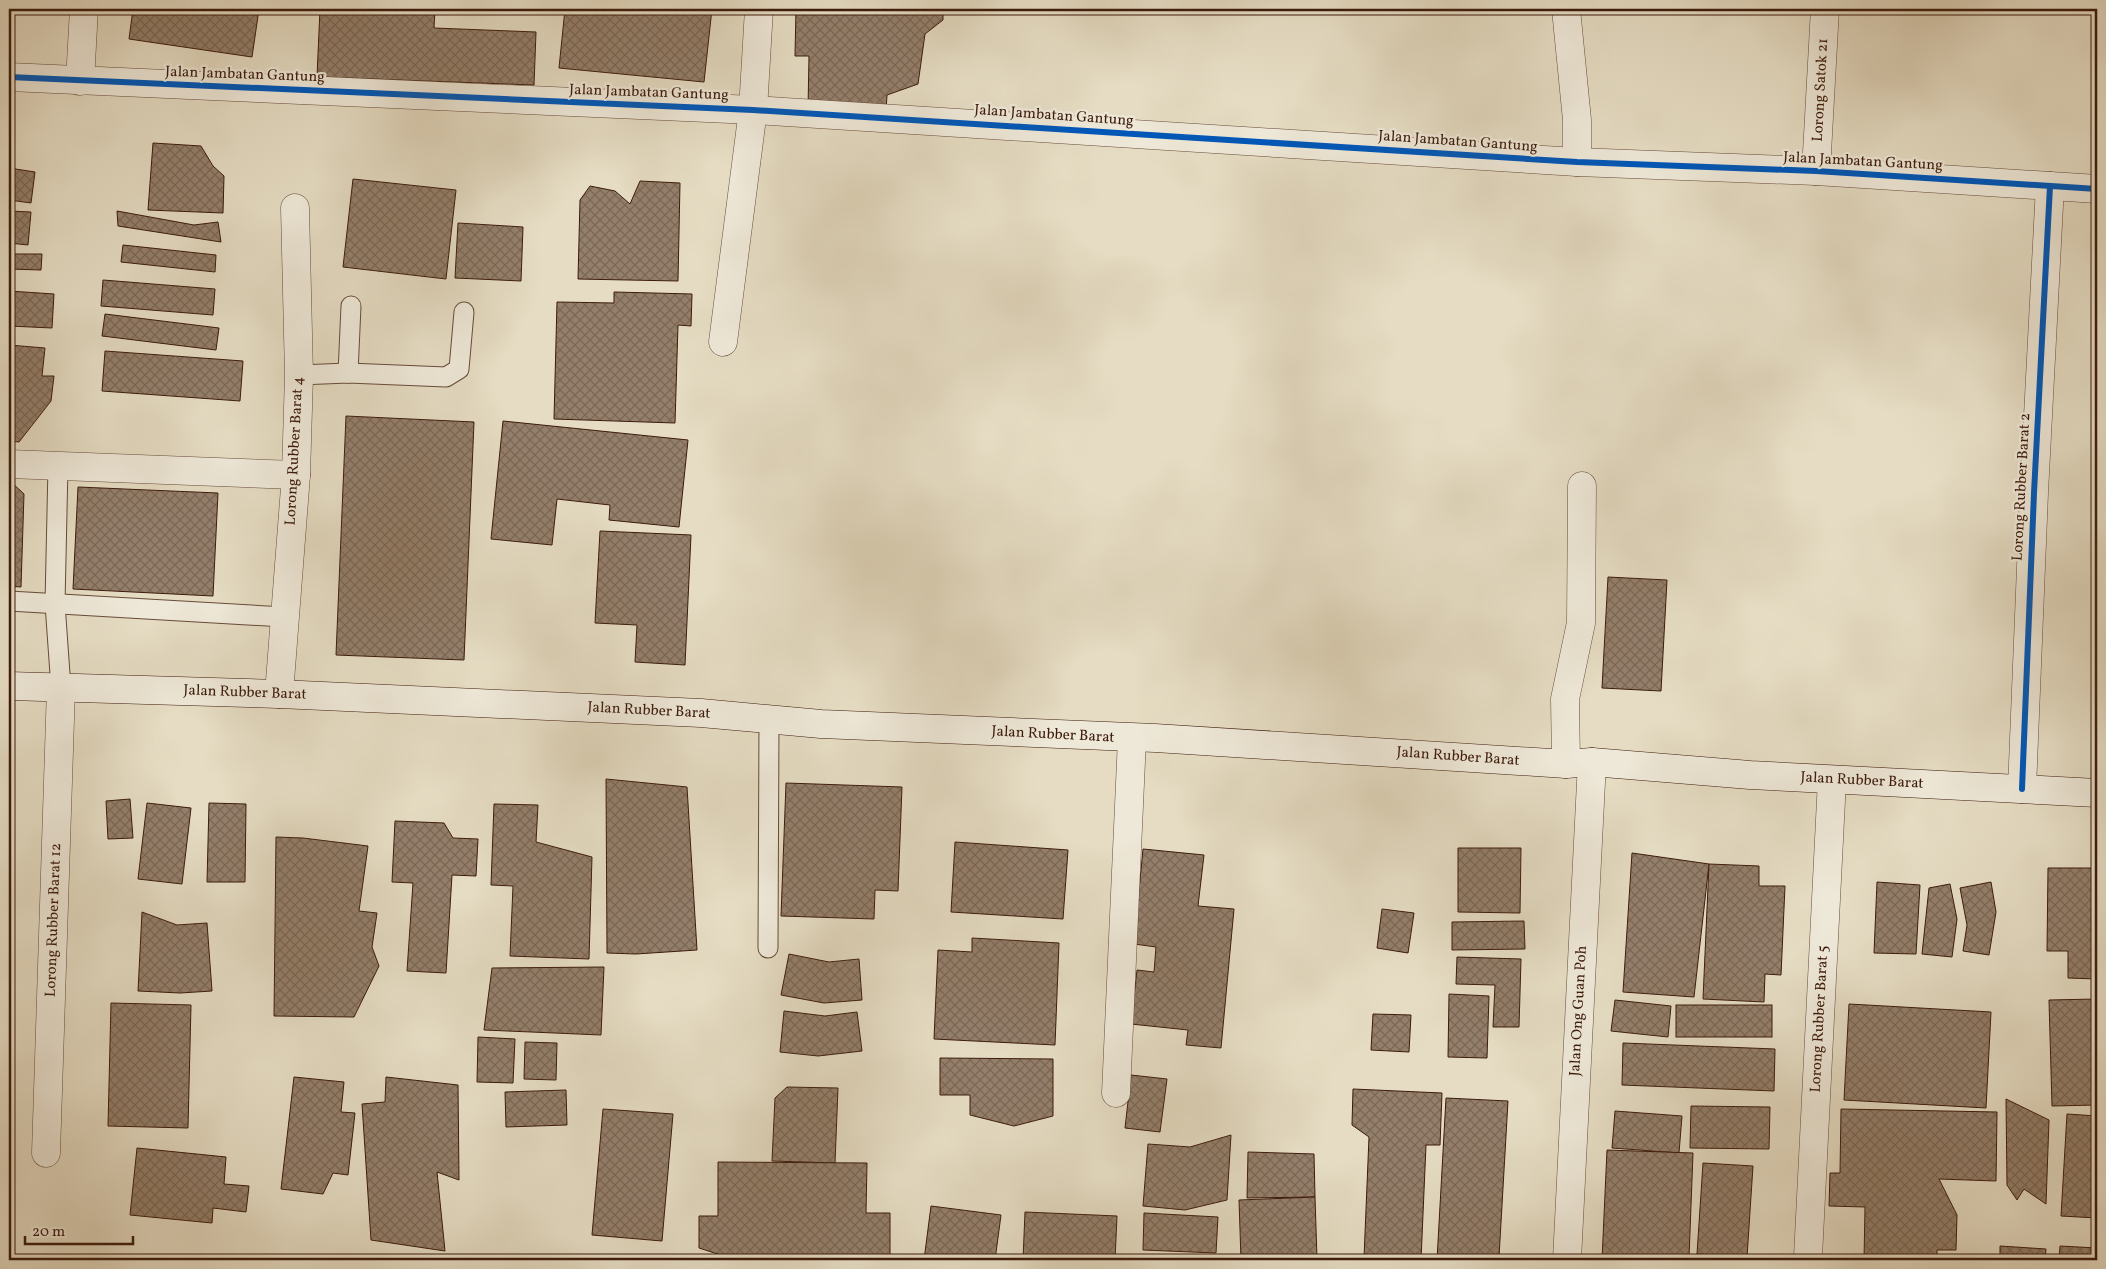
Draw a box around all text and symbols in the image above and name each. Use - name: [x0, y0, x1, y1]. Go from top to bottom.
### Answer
- street label: Lorong Satok 21: [1808, 38, 1834, 142]
- street label: Jalan Jambatan Gantung: [165, 62, 326, 88]
- street label: Jalan Jambatan Gantung: [569, 80, 730, 106]
- street label: Jalan Jambatan Gantung: [974, 100, 1135, 132]
- street label: Jalan Jambatan Gantung: [1378, 126, 1539, 158]
- street label: Jalan Jambatan Gantung: [1783, 147, 1944, 177]
- street label: Lorong Rubber Barat 4: [281, 376, 309, 526]
- street label: Lorong Rubber Barat 2: [2008, 412, 2036, 562]
- street label: Jalan Rubber Barat: [183, 680, 307, 706]
- street label: Jalan Rubber Barat: [587, 697, 711, 725]
- street label: Jalan Rubber Barat: [991, 721, 1115, 749]
- street label: Jalan Rubber Barat: [1396, 742, 1520, 772]
- street label: Jalan Rubber Barat: [1800, 767, 1924, 795]
- street label: Lorong Rubber Barat 12: [41, 843, 67, 997]
- street label: Jalan Ong Guan Poh: [1565, 945, 1593, 1077]
- street label: Lorong Rubber Barat 5: [1806, 945, 1834, 1093]
- scale bar: [25, 1214, 132, 1246]
- text: 20 m: [32, 1222, 65, 1243]

